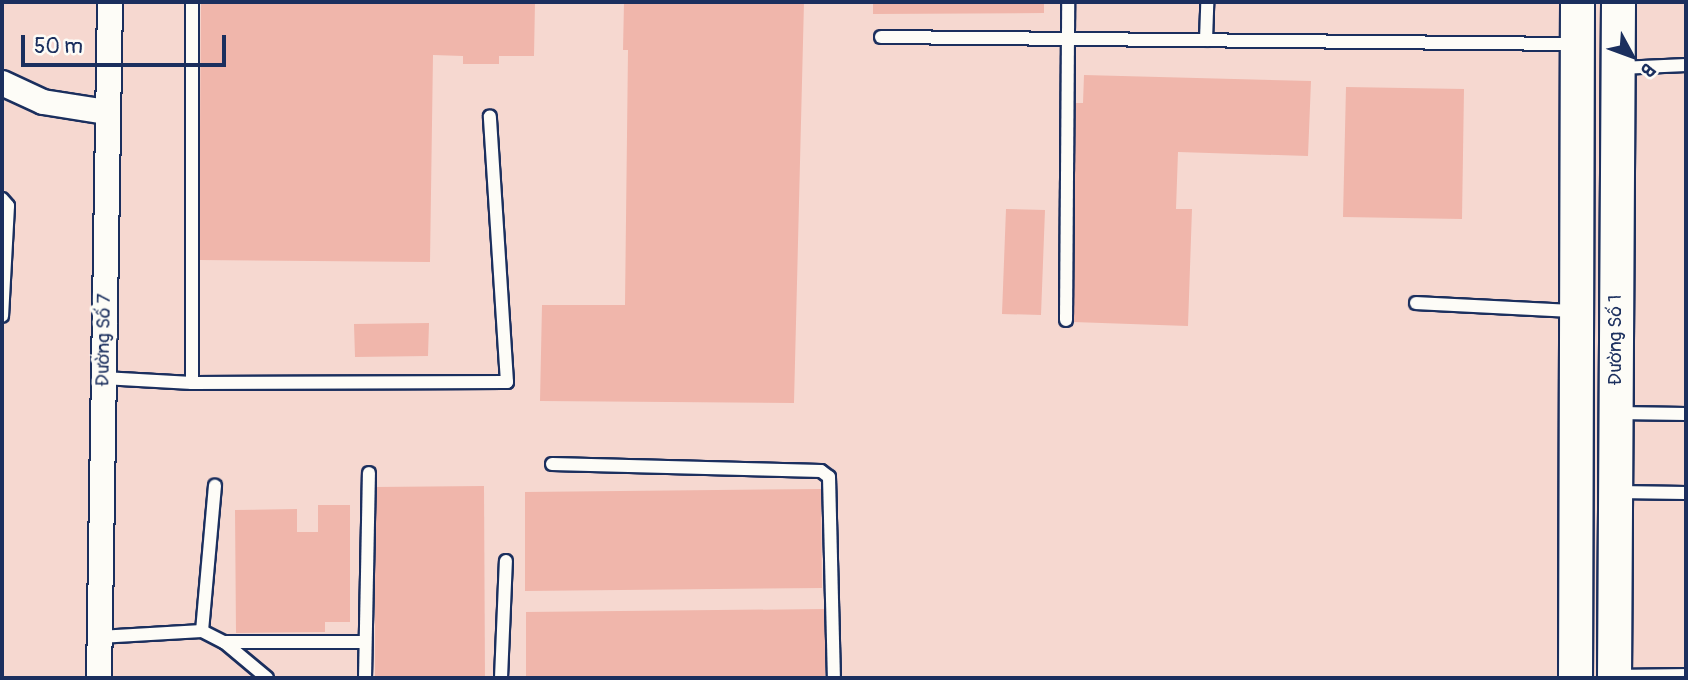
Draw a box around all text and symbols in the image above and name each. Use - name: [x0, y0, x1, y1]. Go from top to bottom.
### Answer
- scale bar: [24, 21, 229, 65]
- north arrow: [1597, 21, 1667, 91]
- text: 50 m: [34, 33, 83, 60]
- text: B: [1635, 58, 1660, 82]
- street label: Đường Số 7: [92, 293, 116, 387]
- street label: Đường Số 1: [1605, 295, 1627, 385]

